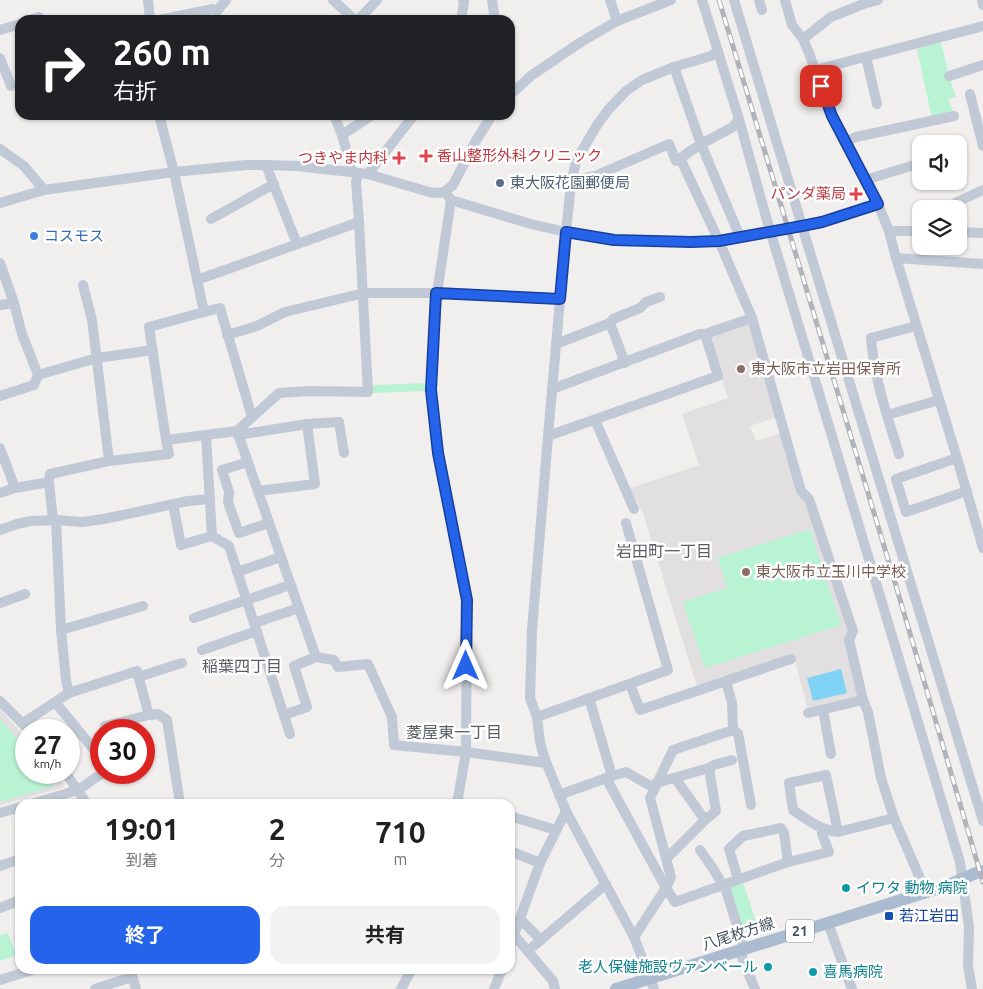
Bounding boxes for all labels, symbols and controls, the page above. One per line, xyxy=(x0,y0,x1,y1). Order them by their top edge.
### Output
text: 260 m xyxy=(113,32,211,72)
icon: right xyxy=(30,35,95,100)
pin xyxy=(800,65,842,107)
icon: arrive xyxy=(807,72,835,100)
text: 右折 xyxy=(113,78,157,103)
map controls xyxy=(912,135,967,255)
button: sound xyxy=(912,135,967,190)
place label: 香山整形外科クリニック xyxy=(437,147,602,164)
place label: つきやま内科 xyxy=(298,149,388,166)
marker: 香山整形外科クリニック xyxy=(419,149,433,163)
marker: つきやま内科 xyxy=(392,151,406,165)
place label: 東大阪花園郵便局 xyxy=(510,174,630,191)
marker: 東大阪花園郵便局 xyxy=(494,177,506,189)
place label: パンダ薬局 xyxy=(770,185,846,202)
marker: パンダ薬局 xyxy=(850,188,862,200)
button: layers xyxy=(912,200,967,255)
place label: コスモス xyxy=(44,227,104,244)
marker: コスモス xyxy=(28,230,40,242)
place label: 東大阪市立岩田保育所 xyxy=(751,360,901,377)
marker: 東大阪市立岩田保育所 xyxy=(735,363,747,375)
district label: 岩田町一丁目 xyxy=(616,542,712,560)
place label: 東大阪市立玉川中学校 xyxy=(756,563,906,580)
marker: 東大阪市立玉川中学校 xyxy=(740,566,752,578)
position arrow xyxy=(439,639,491,691)
district label: 稲葉四丁目 xyxy=(202,657,282,675)
speed limit sign: 30 xyxy=(90,719,155,784)
district label: 菱屋東一丁目 xyxy=(406,723,502,741)
text: 27 xyxy=(33,731,62,759)
text: km/h xyxy=(34,757,61,770)
text: 19:01 xyxy=(104,812,179,846)
text: 2 xyxy=(269,812,286,846)
text: 710 xyxy=(375,815,426,849)
text: m xyxy=(393,850,407,868)
text: 到着 xyxy=(126,851,158,869)
text: 分 xyxy=(269,851,285,869)
place label: イワタ 動物 病院 xyxy=(856,879,968,896)
marker: イワタ 動物 病院 xyxy=(840,882,852,894)
button: 終了 xyxy=(30,906,260,964)
button: 共有 xyxy=(270,906,500,964)
place label: 若江岩田 xyxy=(899,907,959,924)
marker: 若江岩田 xyxy=(883,910,895,922)
street label: 八尾枚方線 xyxy=(700,914,776,953)
road number: 21 xyxy=(786,919,814,942)
place label: 老人保健施設ヴァンベール xyxy=(578,958,758,975)
marker: 老人保健施設ヴァンベール xyxy=(762,961,774,973)
place label: 喜馬病院 xyxy=(823,963,883,980)
marker: 喜馬病院 xyxy=(807,966,819,978)

